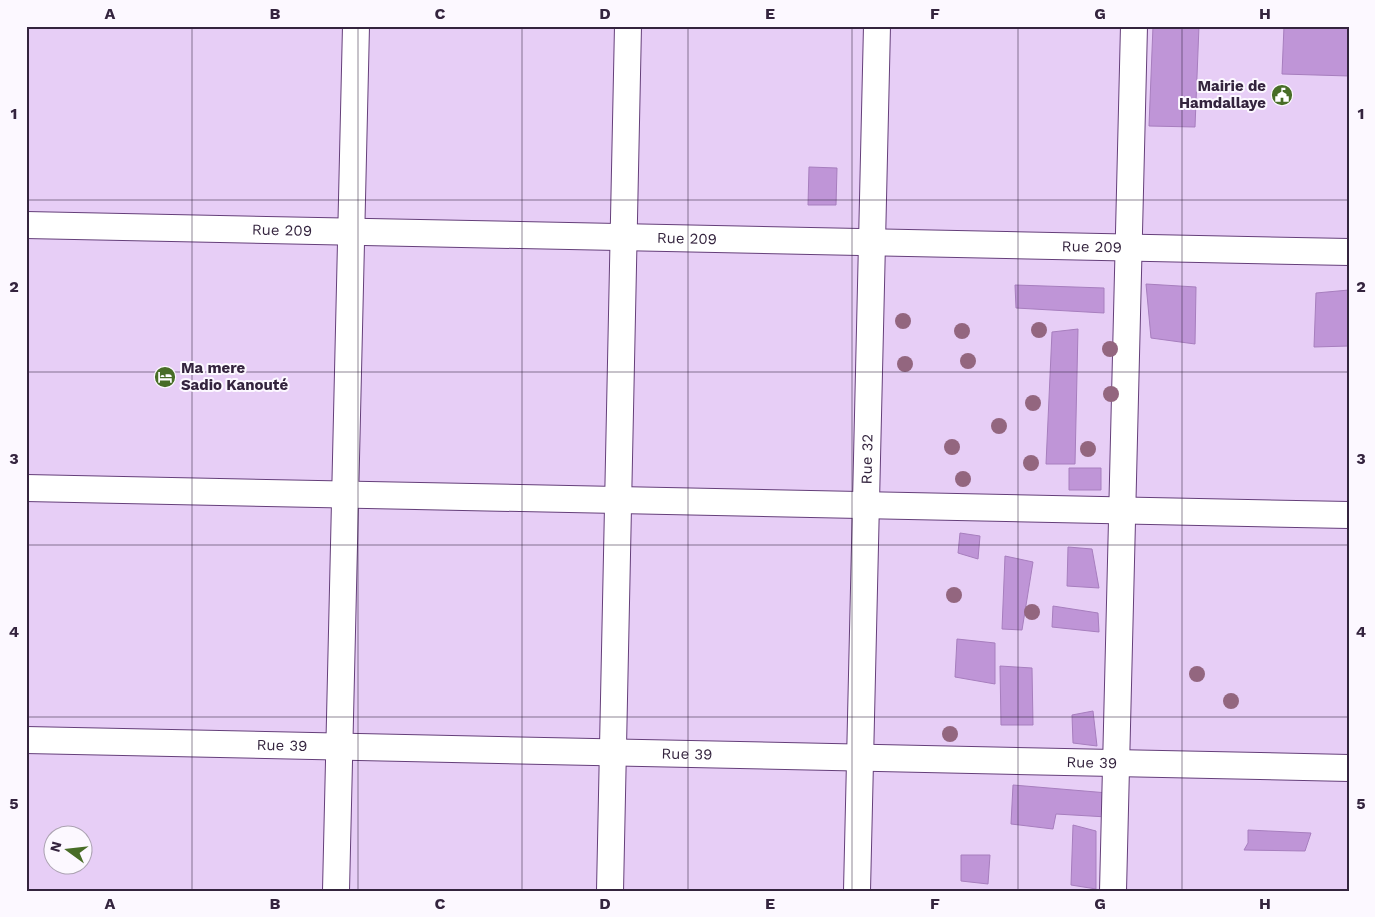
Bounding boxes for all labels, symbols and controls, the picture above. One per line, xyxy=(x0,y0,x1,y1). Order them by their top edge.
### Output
text: A xyxy=(105,4,116,23)
text: B xyxy=(270,4,281,23)
text: C xyxy=(435,4,446,23)
text: D xyxy=(599,4,611,23)
text: E xyxy=(765,4,775,23)
text: F xyxy=(930,4,940,23)
text: G xyxy=(1094,4,1106,23)
text: H xyxy=(1259,4,1271,23)
place label: Mairie de Hamdallaye xyxy=(1179,77,1266,112)
public building icon: Mairie de Hamdallaye xyxy=(1270,83,1294,107)
text: 1 xyxy=(11,104,17,123)
text: 1 xyxy=(1358,104,1364,123)
street label: Rue 209 xyxy=(252,221,312,240)
street label: Rue 209 xyxy=(657,229,717,248)
street label: Rue 209 xyxy=(1061,237,1122,256)
text: 2 xyxy=(9,277,19,296)
text: 2 xyxy=(1356,277,1366,296)
place label: Ma mere Sadio Kanouté xyxy=(181,359,288,394)
hotel icon: Ma mere Sadio Kanouté xyxy=(153,365,177,389)
street label: Rue 32 xyxy=(857,434,877,484)
text: 3 xyxy=(9,449,19,468)
text: 3 xyxy=(1356,449,1366,468)
text: 4 xyxy=(9,622,19,641)
text: 4 xyxy=(1356,622,1366,641)
street label: Rue 39 xyxy=(256,736,308,755)
street label: Rue 39 xyxy=(661,744,712,764)
street label: Rue 39 xyxy=(1066,753,1117,772)
text: 5 xyxy=(9,794,19,813)
text: 5 xyxy=(1356,794,1366,813)
north arrow xyxy=(42,824,92,874)
text: N xyxy=(46,840,65,854)
text: A xyxy=(105,894,116,913)
text: B xyxy=(270,894,281,913)
text: C xyxy=(435,894,446,913)
text: D xyxy=(599,894,611,913)
text: E xyxy=(765,894,775,913)
text: F xyxy=(930,894,940,913)
text: G xyxy=(1094,894,1106,913)
text: H xyxy=(1259,894,1271,913)

